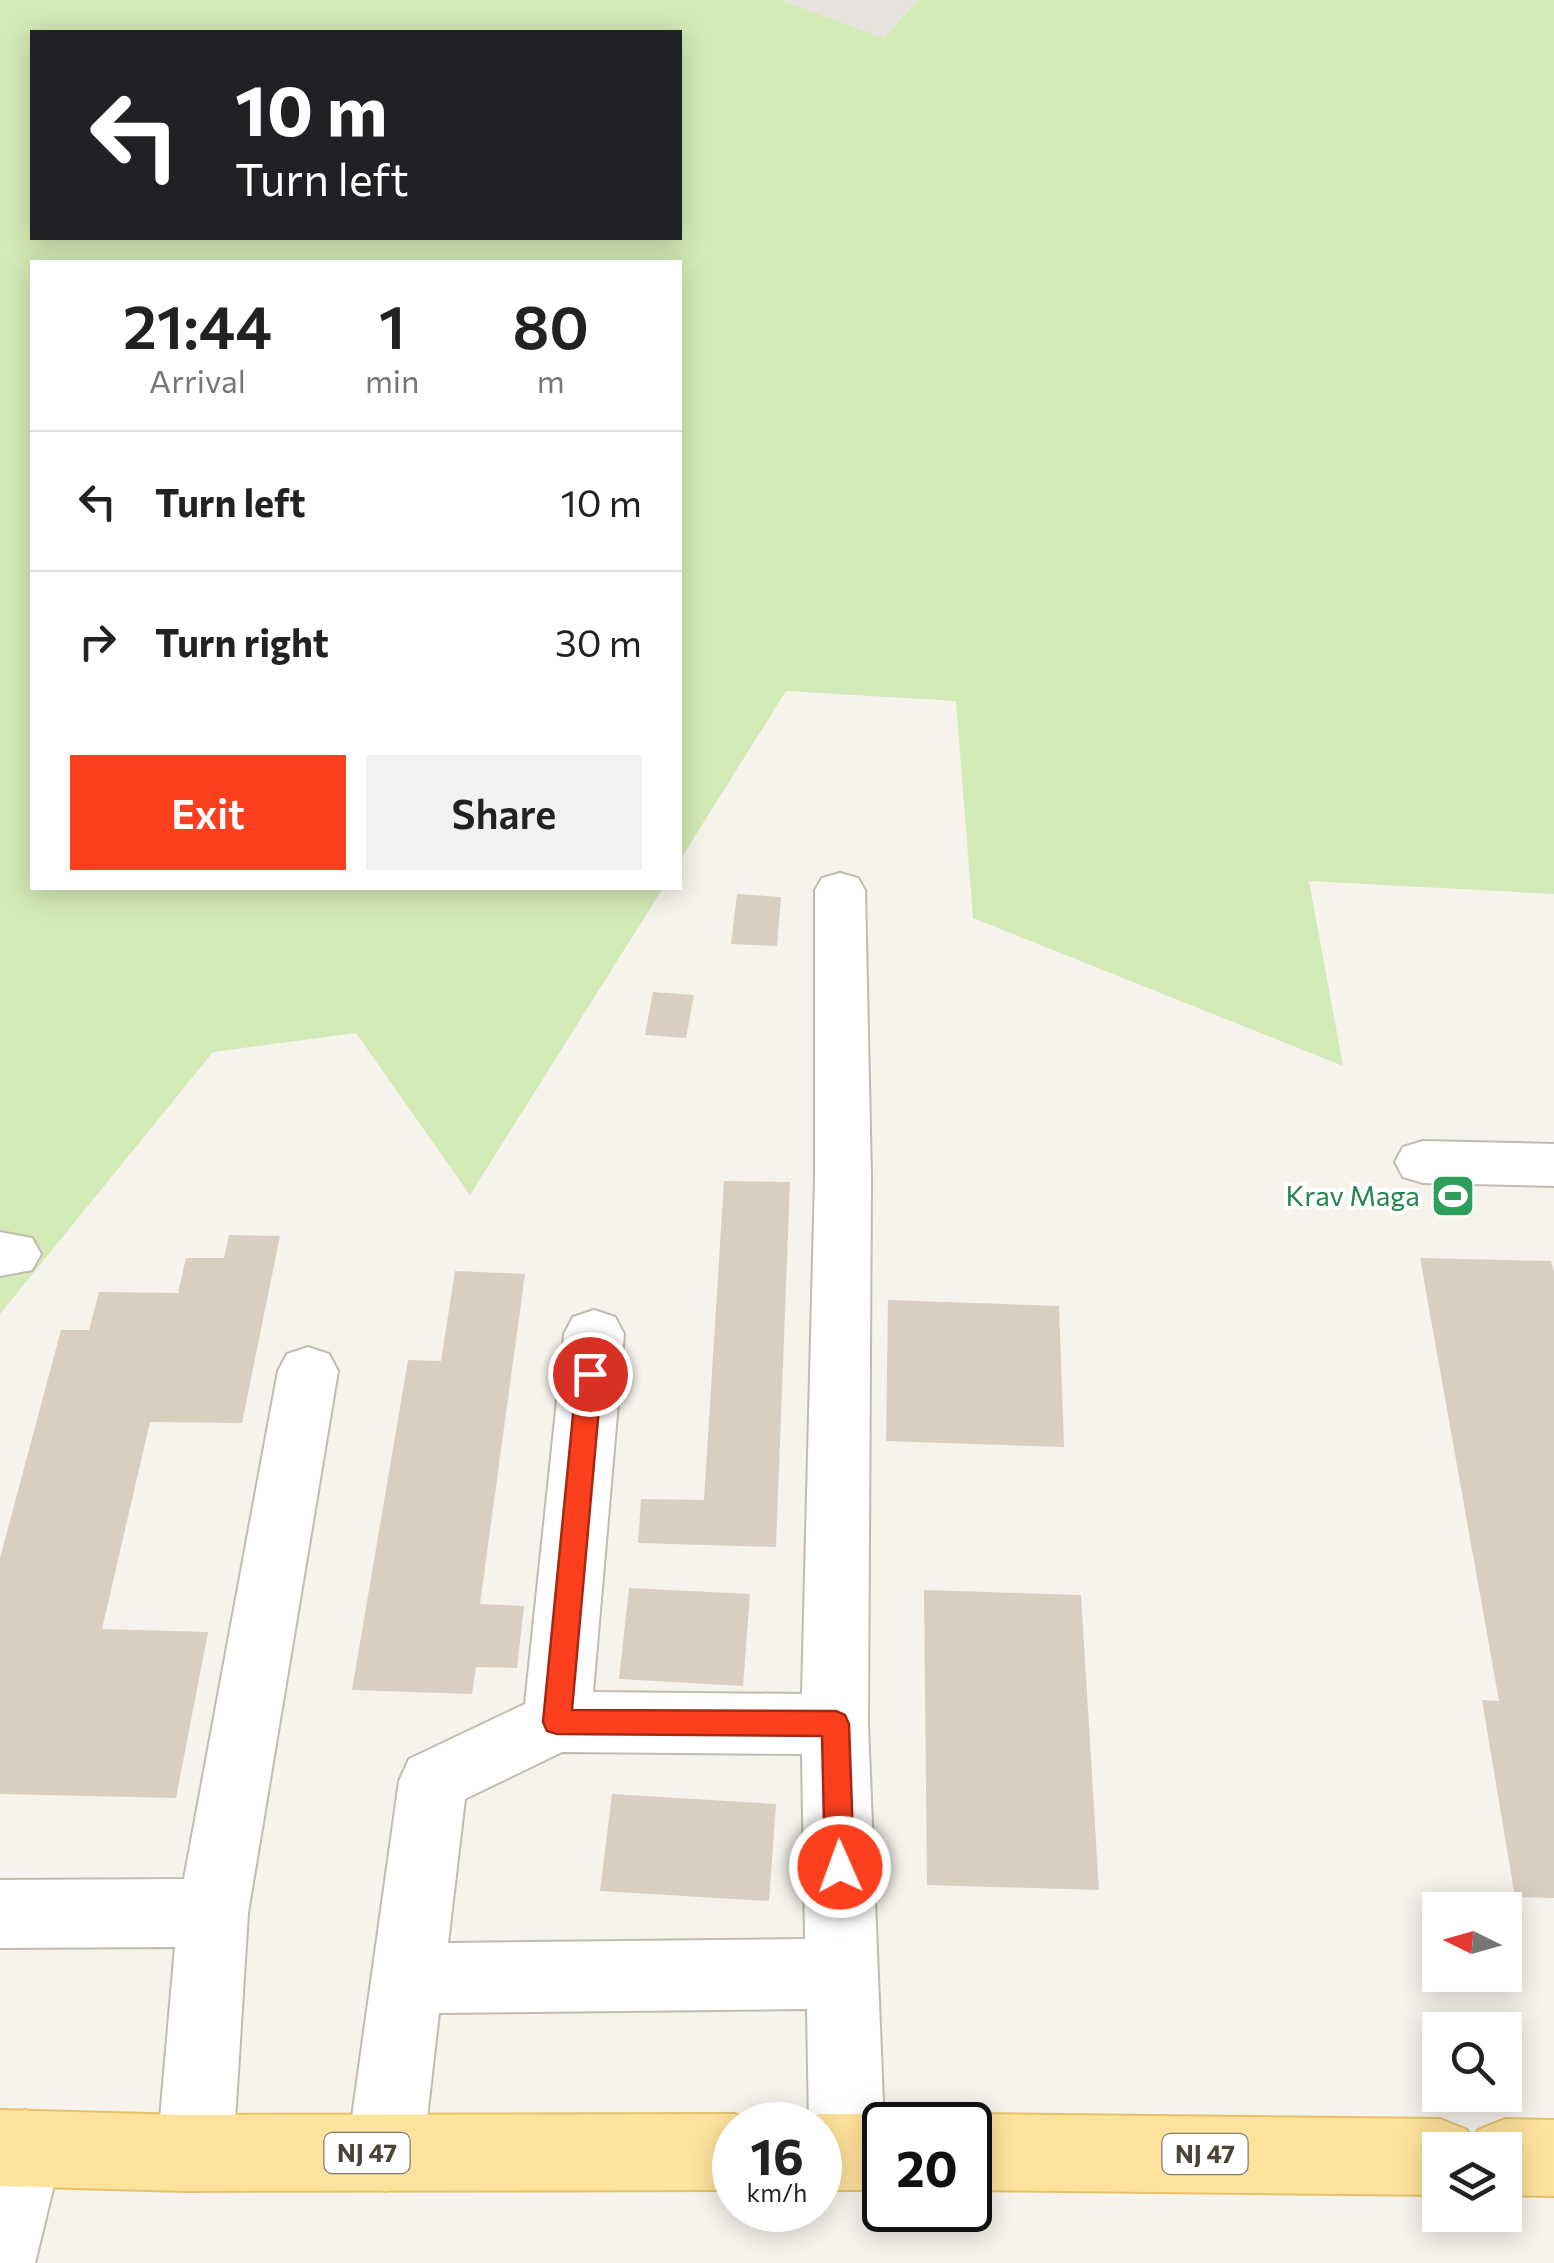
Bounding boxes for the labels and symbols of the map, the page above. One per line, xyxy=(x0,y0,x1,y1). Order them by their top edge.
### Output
sports icon: Krav Maga xyxy=(1430,1173,1476,1219)
place label: Krav Maga xyxy=(1285,1178,1420,1212)
pin xyxy=(548,1332,633,1417)
position arrow xyxy=(788,1815,892,1919)
north arrow xyxy=(1422,1892,1522,1992)
speed limit sign: 20 xyxy=(862,2102,992,2232)
road number: NJ 47 xyxy=(324,2133,410,2173)
road number: NJ 47 xyxy=(1162,2134,1248,2174)

